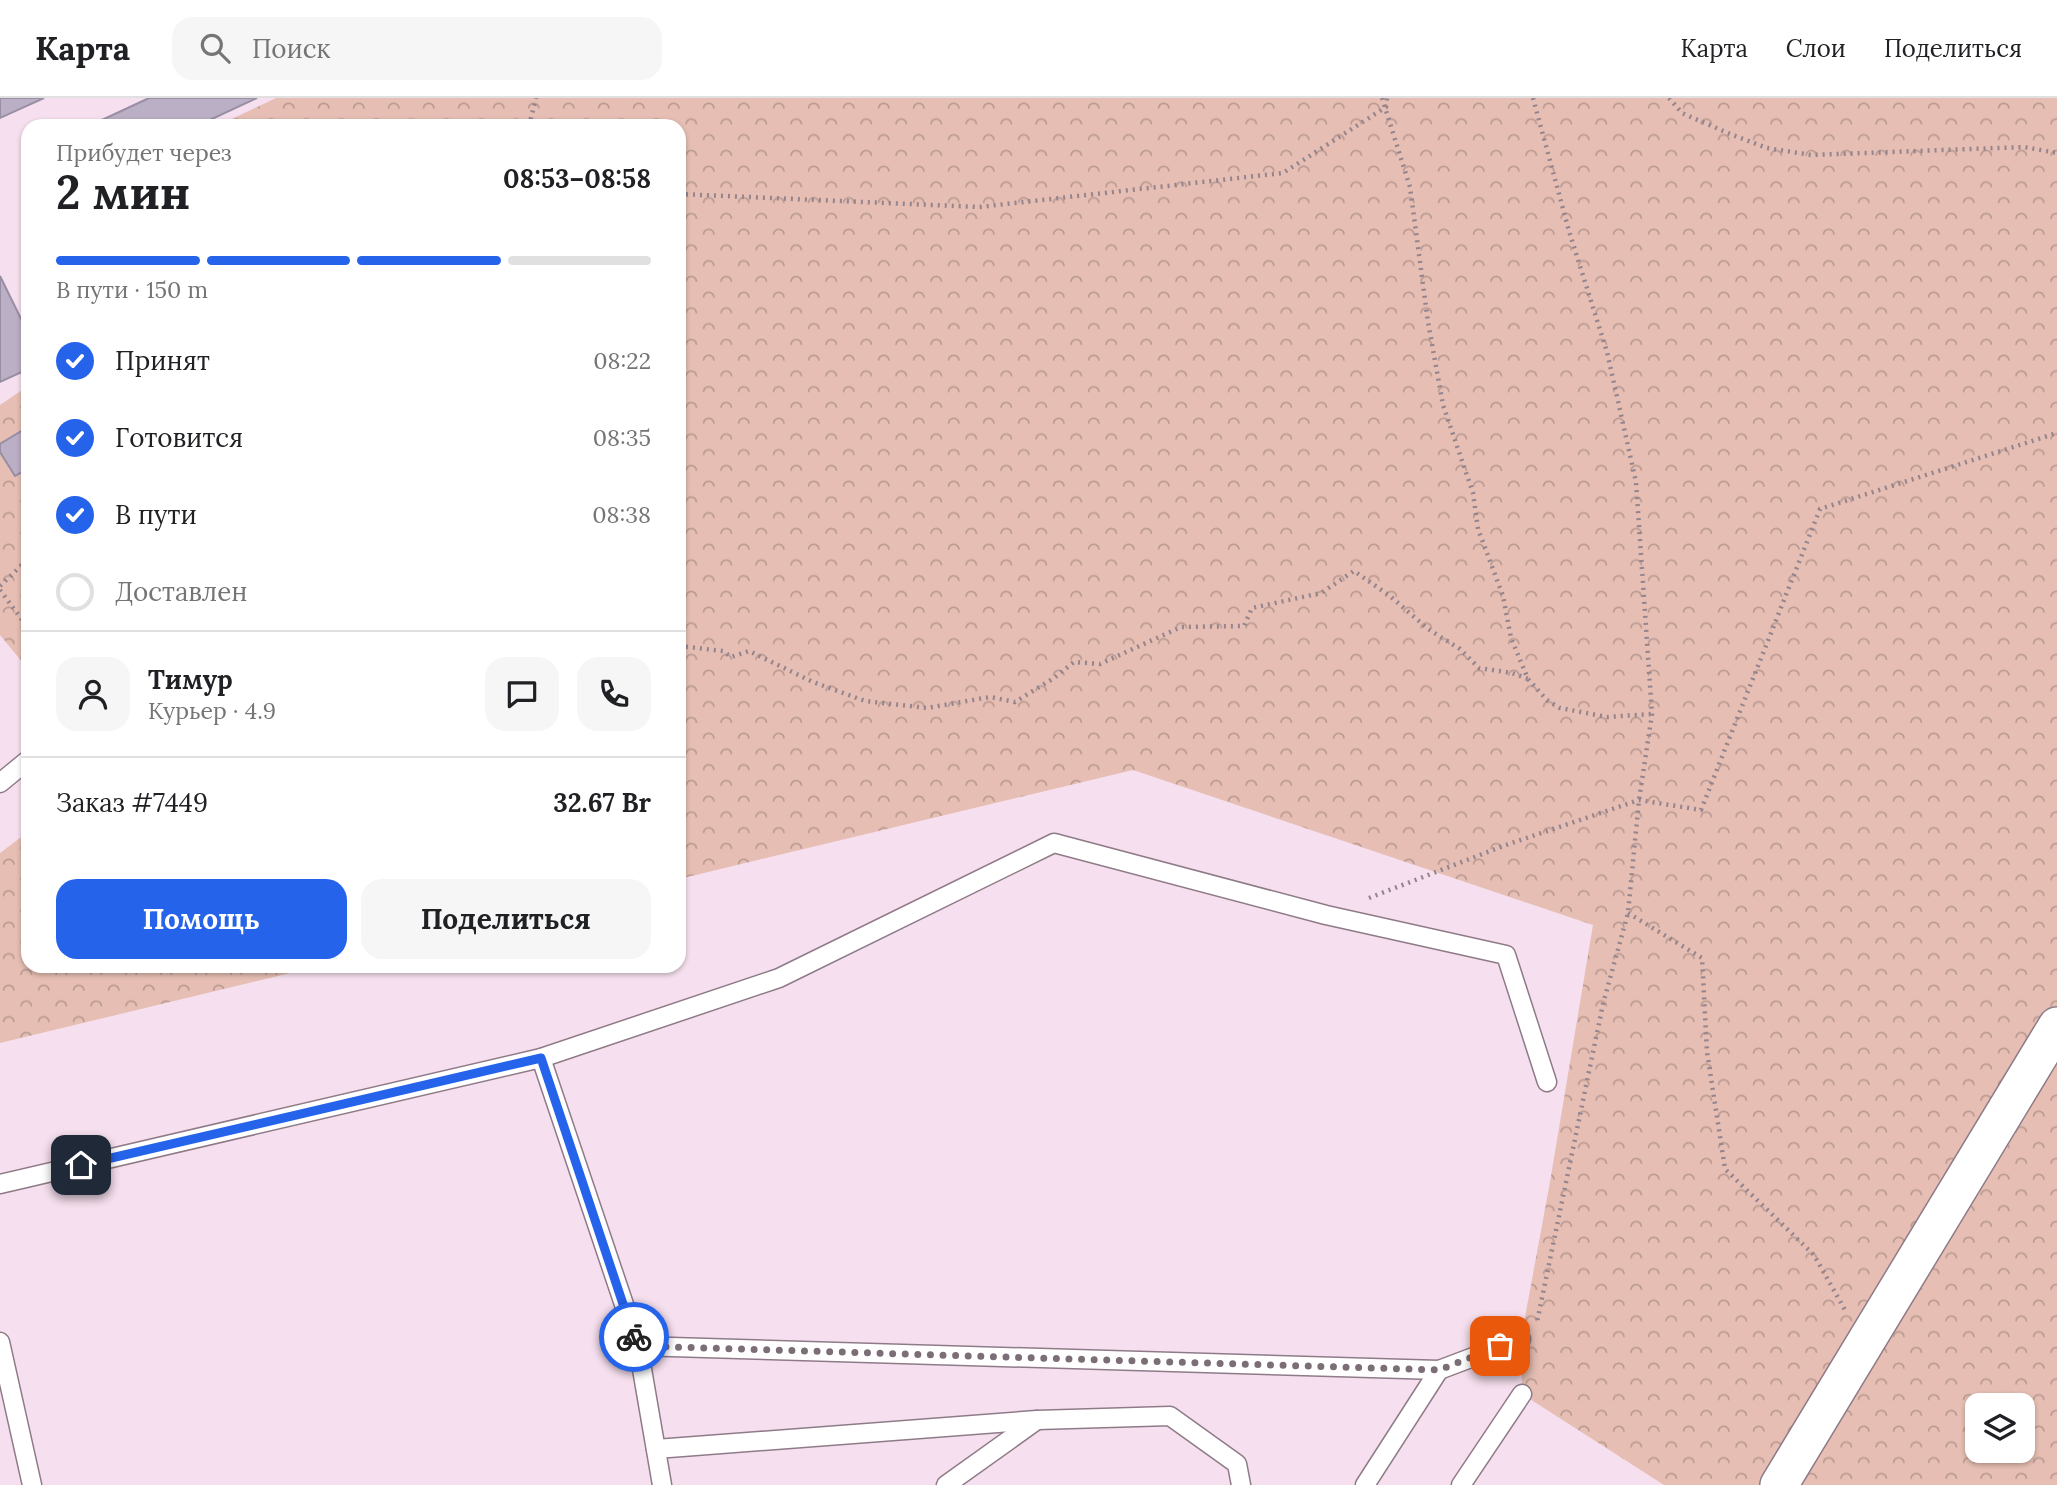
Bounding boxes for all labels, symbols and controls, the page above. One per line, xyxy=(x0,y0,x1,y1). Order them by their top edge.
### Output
search box xyxy=(172,17,662,80)
text: Карта xyxy=(35,27,130,69)
icon: search xyxy=(196,29,234,67)
text: Поиск xyxy=(252,32,331,65)
text: Карта xyxy=(1680,33,1748,64)
text: Слои xyxy=(1786,33,1846,64)
text: Поделиться xyxy=(1884,33,2022,64)
text: Прибудет через xyxy=(56,138,232,167)
text: 08:53–08:58 xyxy=(503,162,651,195)
text: 2 мин xyxy=(56,163,190,222)
text: В пути · 150 m xyxy=(56,275,208,304)
icon: check xyxy=(56,342,94,380)
text: Принят xyxy=(115,344,210,377)
text: 08:22 xyxy=(593,346,651,375)
icon: check xyxy=(56,419,94,457)
text: Готовится xyxy=(115,421,243,454)
text: 08:35 xyxy=(593,423,651,452)
icon: check xyxy=(56,496,94,534)
text: В пути xyxy=(115,498,197,531)
text: 08:38 xyxy=(592,500,651,529)
text: Доставлен xyxy=(115,575,248,608)
button: person xyxy=(56,657,130,731)
button: chat xyxy=(485,657,559,731)
button: phone xyxy=(577,657,651,731)
text: Тимур xyxy=(148,663,233,696)
text: Курьер · 4.9 xyxy=(148,696,276,725)
text: Заказ #7449 xyxy=(56,786,208,819)
text: 32.67 Br xyxy=(553,786,651,819)
button: Помощь xyxy=(56,879,347,959)
button: Поделиться xyxy=(361,879,651,959)
pin xyxy=(51,1135,111,1195)
icon: home xyxy=(62,1146,100,1184)
courier xyxy=(599,1302,669,1372)
pin xyxy=(1470,1316,1530,1376)
icon: bike xyxy=(615,1318,653,1356)
icon: bag xyxy=(1481,1327,1519,1365)
map controls xyxy=(1965,1393,2035,1463)
button: layers xyxy=(1965,1393,2035,1463)

